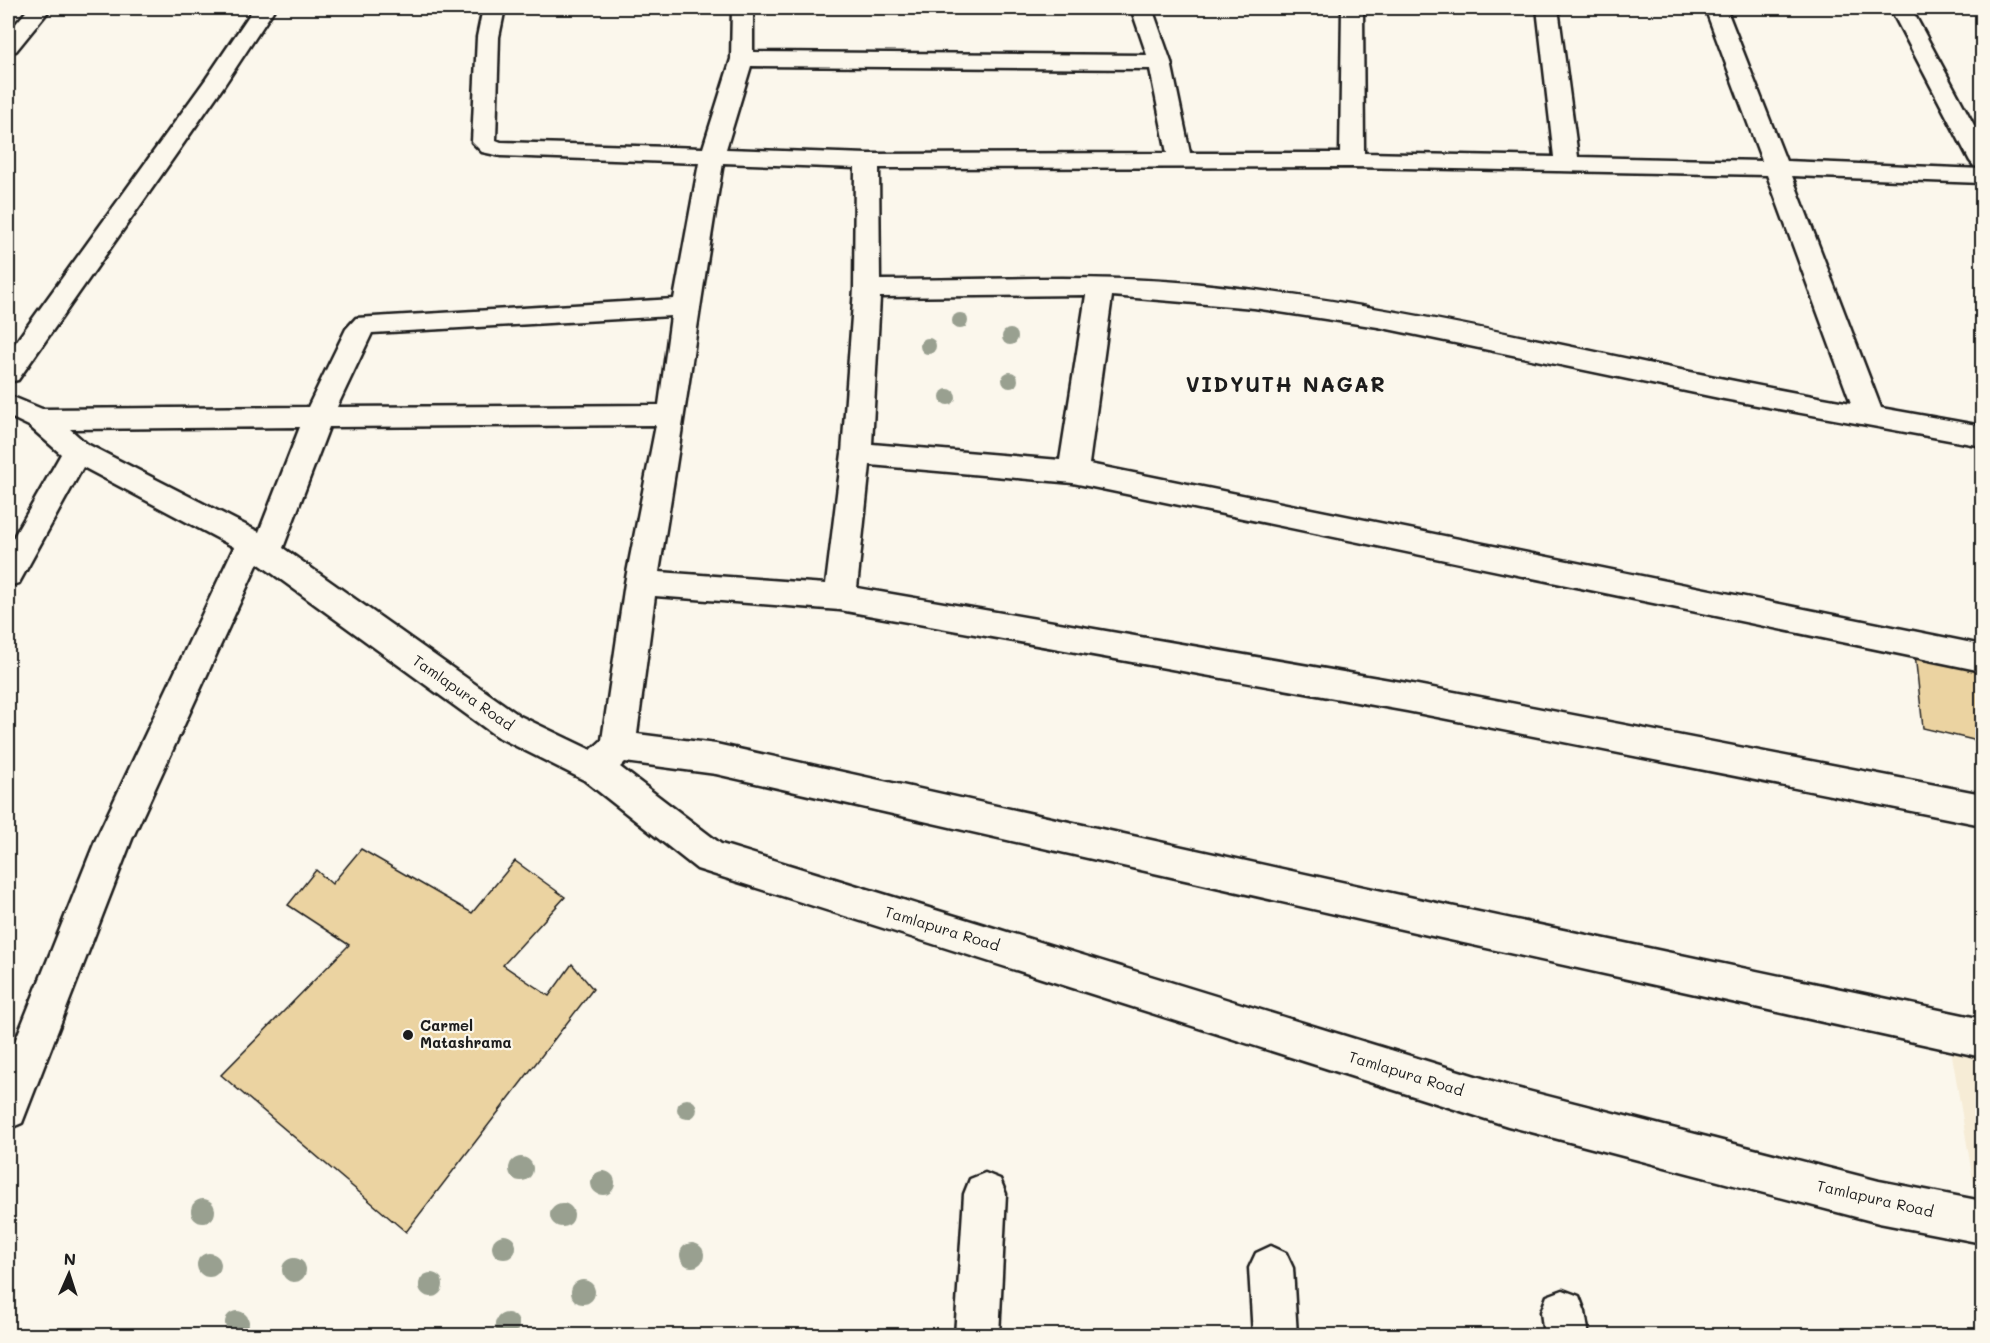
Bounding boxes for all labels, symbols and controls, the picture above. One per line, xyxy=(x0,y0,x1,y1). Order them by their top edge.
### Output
district label: VIDYUTH NAGAR xyxy=(1186,370,1386,397)
street label: Tamlapura Road xyxy=(409,650,518,735)
street label: Tamlapura Road xyxy=(882,901,1002,955)
place label: Carmel Matashrama xyxy=(420,1015,512,1052)
marker: Carmel Matashrama xyxy=(401,1028,415,1042)
street label: Tamlapura Road xyxy=(1346,1046,1466,1100)
street label: Tamlapura Road xyxy=(1815,1175,1936,1221)
north arrow xyxy=(39,1244,99,1304)
text: N xyxy=(63,1248,76,1269)

